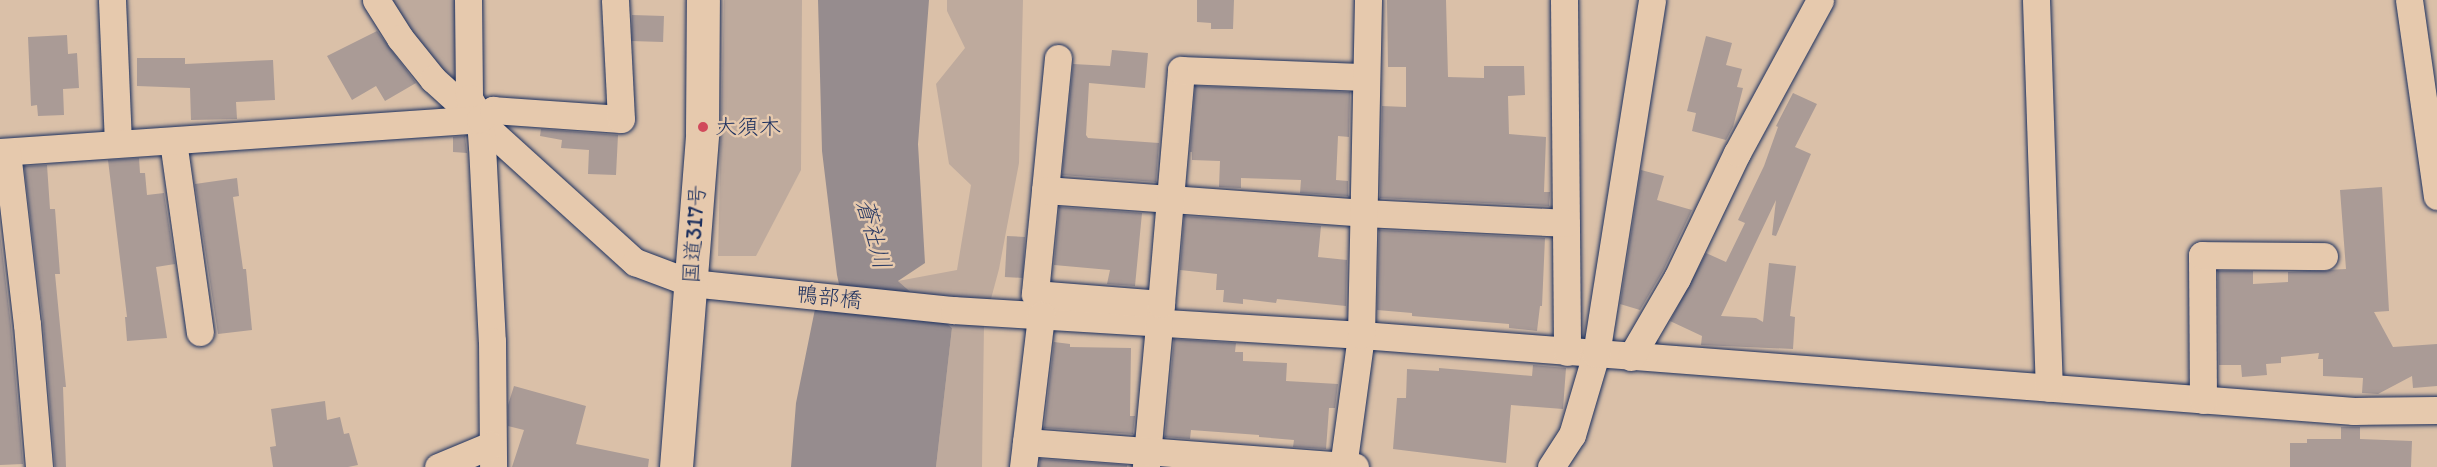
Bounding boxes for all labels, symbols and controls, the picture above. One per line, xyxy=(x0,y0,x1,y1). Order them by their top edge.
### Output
place label: 大須木 xyxy=(715,114,781,140)
marker: 大須木 xyxy=(696,120,710,134)
street label: 国道317号 xyxy=(677,184,711,284)
water label: 蒼社川 xyxy=(851,195,897,273)
street label: 鴨部橋 xyxy=(795,280,863,314)

